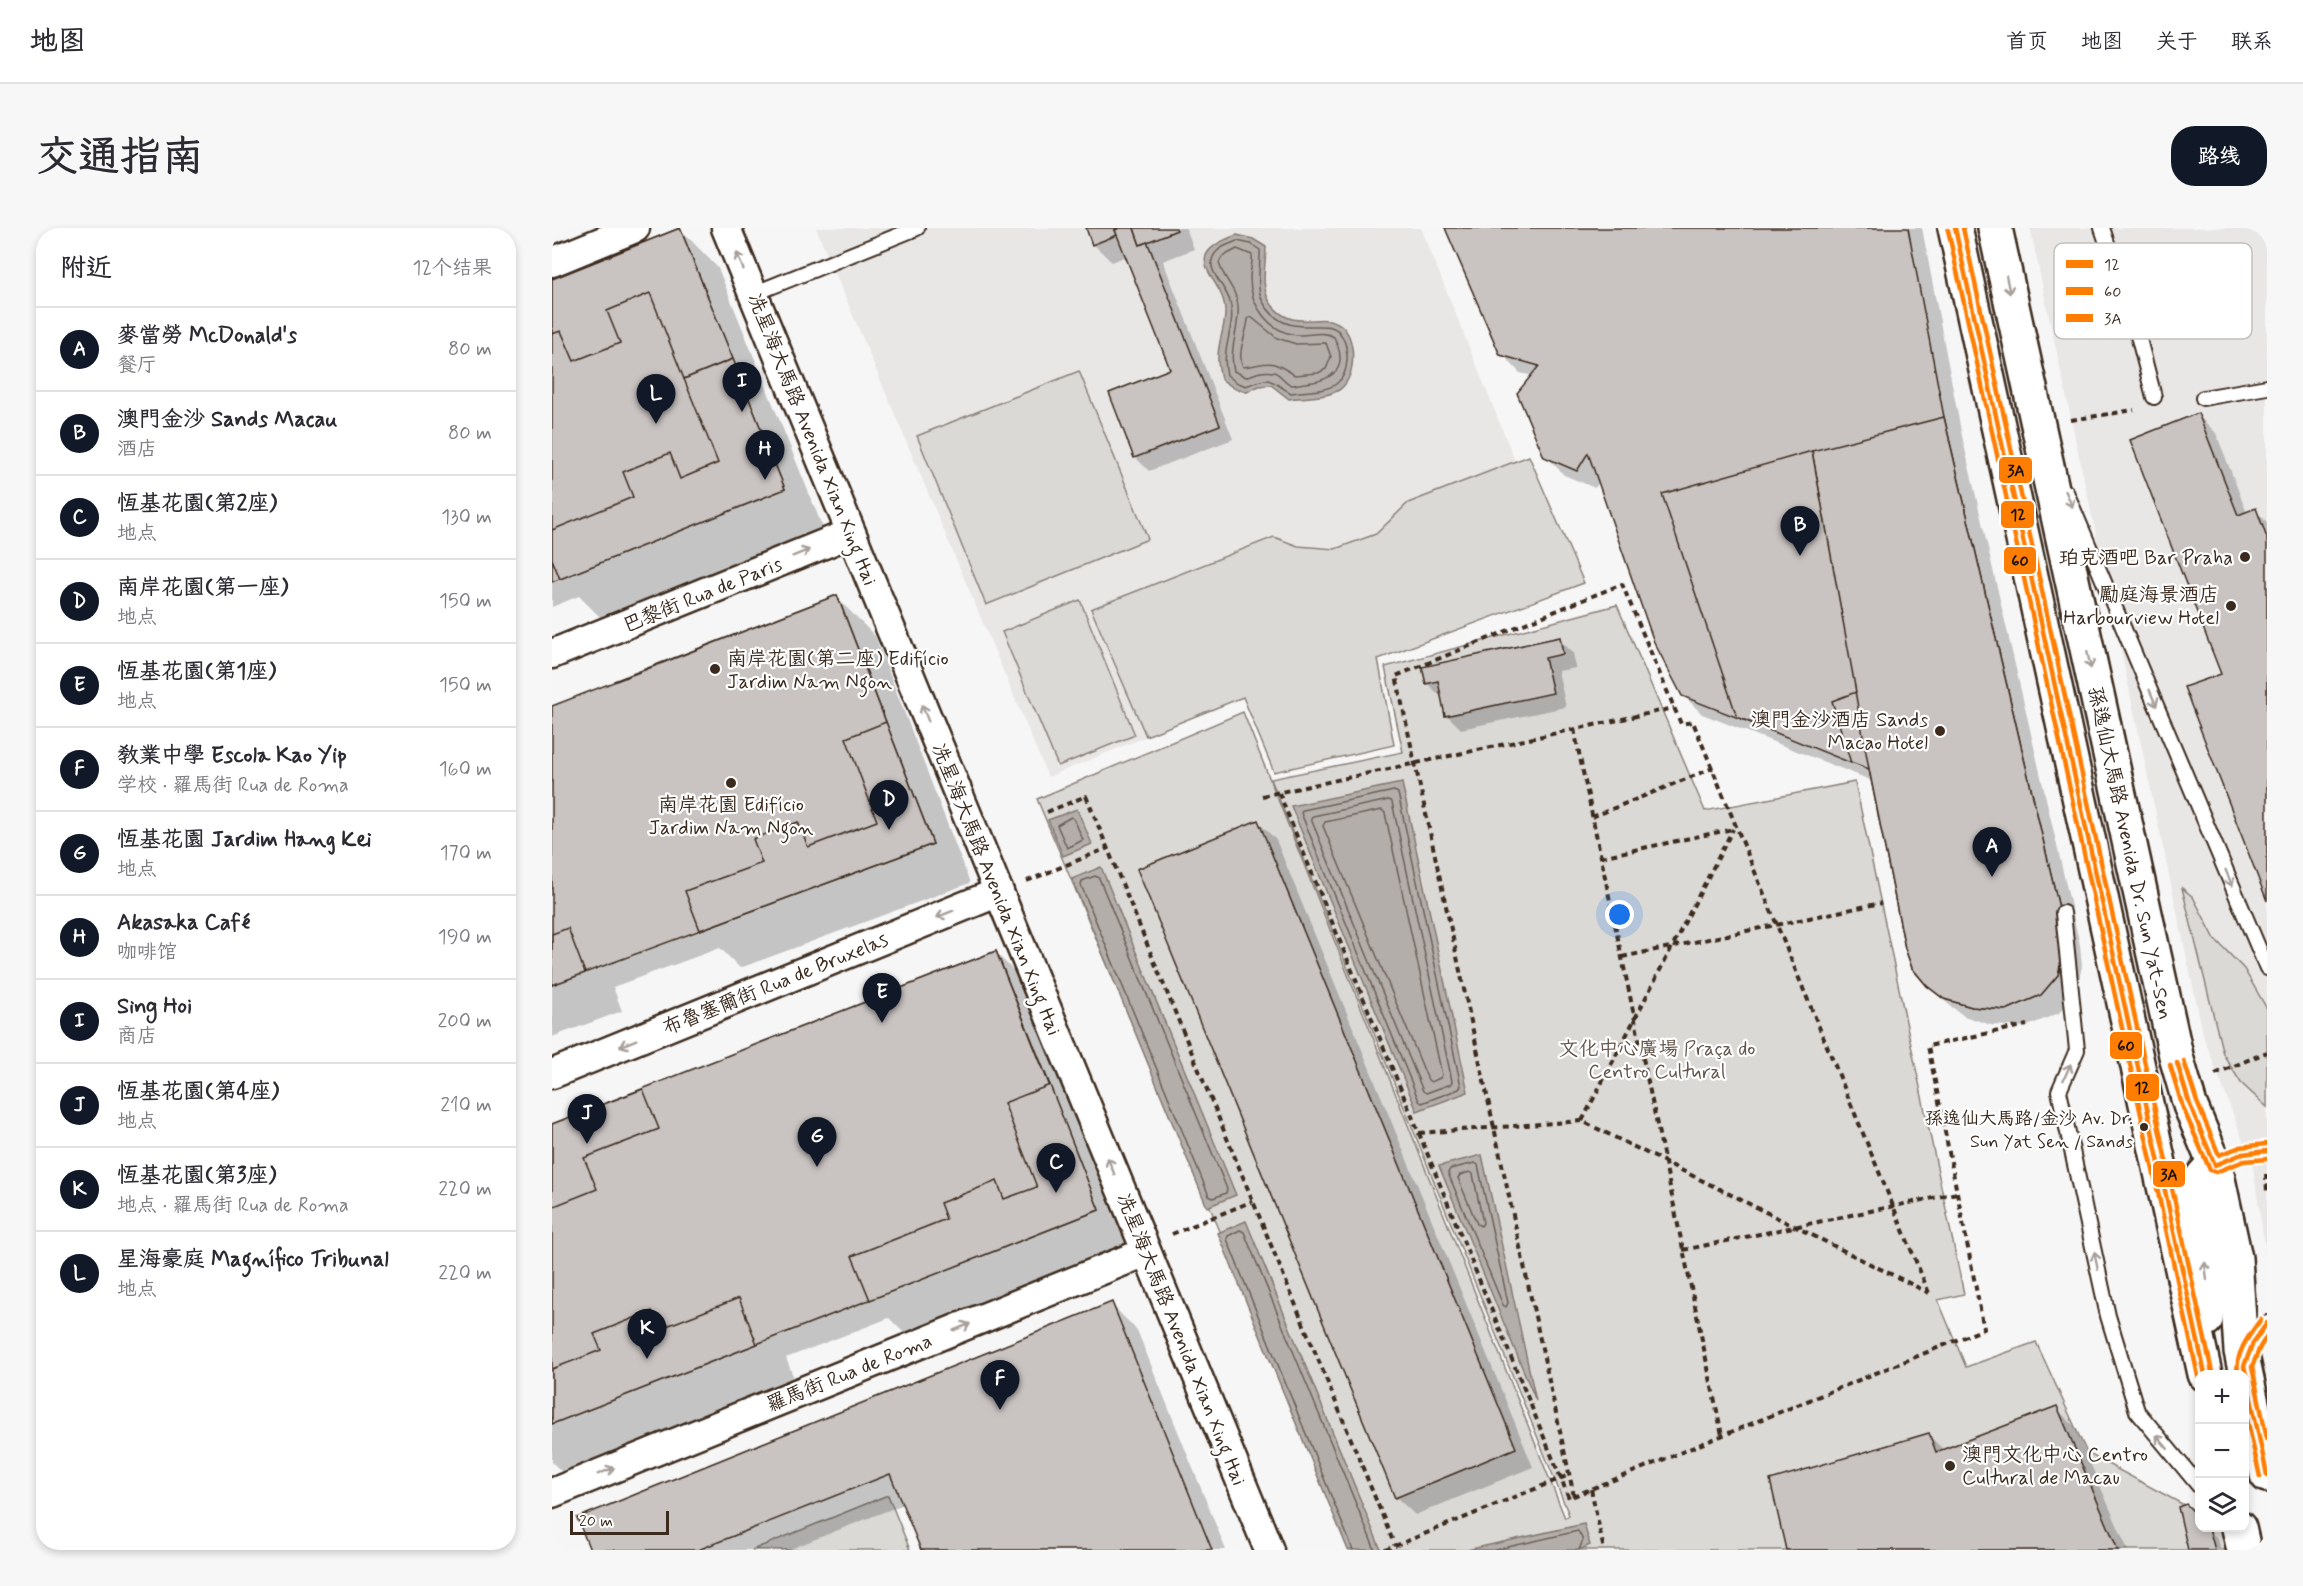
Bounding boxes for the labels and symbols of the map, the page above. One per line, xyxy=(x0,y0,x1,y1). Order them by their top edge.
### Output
legend xyxy=(2054,243,2252,339)
one-way arrow xyxy=(733,252,744,271)
text: 12 xyxy=(2104,255,2120,276)
one-way arrow xyxy=(2003,275,2014,294)
text: 60 xyxy=(2104,282,2121,303)
street label: 冼星海大馬路 Avenida Xian Xing Hai xyxy=(743,289,883,589)
text: 3A xyxy=(2104,309,2122,330)
pin: I xyxy=(722,362,762,412)
pin: L xyxy=(636,374,676,424)
pin: H xyxy=(746,430,784,480)
line badge: 3A xyxy=(1998,456,2033,484)
text: 3A xyxy=(2007,461,2025,482)
one-way arrow xyxy=(2064,490,2075,508)
line badge: 12 xyxy=(2000,500,2035,529)
text: 12 xyxy=(2010,505,2026,526)
pin: B xyxy=(1780,506,1820,556)
place label: 珀克酒吧 Bar Praha xyxy=(2059,545,2233,572)
line badge: 60 xyxy=(2003,546,2037,575)
one-way arrow xyxy=(791,547,810,558)
marker: 珀克酒吧 Bar Praha xyxy=(2238,550,2252,564)
street label: 巴黎街 Rua de Paris xyxy=(619,551,787,640)
text: 60 xyxy=(2011,551,2029,572)
place label: 勵庭海景酒店 Harbourview Hotel xyxy=(2063,582,2219,632)
marker: 勵庭海景酒店 Harbourview Hotel xyxy=(2224,599,2238,613)
place label: 南岸花園(第二座) Edifício Jardim Nam Ngon xyxy=(727,646,949,698)
one-way arrow xyxy=(2084,651,2096,670)
marker: 南岸花園(第二座) Edifício Jardim Nam Ngon xyxy=(708,662,722,676)
street label: 孫逸仙大馬路 Avenida Dr. Sun Yat-Sen xyxy=(2081,684,2178,1022)
one-way arrow xyxy=(2148,689,2159,707)
one-way arrow xyxy=(919,705,930,723)
place label: 澳門金沙酒店 Sands Macao Hotel xyxy=(1751,707,1928,757)
marker: 澳門金沙酒店 Sands Macao Hotel xyxy=(1933,724,1947,738)
street label: 冼星海大馬路 Avenida Xian Xing Hai xyxy=(923,739,1067,1040)
marker: 南岸花園 Edifício Jardim Nam Ngon xyxy=(724,776,738,790)
pin: D xyxy=(870,780,908,830)
place label: 南岸花園 Edifício Jardim Nam Ngon xyxy=(648,792,814,844)
pin: A xyxy=(1972,828,2012,877)
one-way arrow xyxy=(2224,868,2235,887)
your location xyxy=(1605,900,1634,929)
one-way arrow xyxy=(936,909,954,920)
street label: 布魯塞爾街 Rua de Bruxelas xyxy=(659,927,892,1042)
pin: E xyxy=(862,974,902,1023)
line badge: 60 xyxy=(2109,1031,2143,1060)
park label: 文化中心廣場 Praça do Centro Cultural xyxy=(1558,1036,1756,1086)
text: 60 xyxy=(2117,1036,2135,1057)
one-way arrow xyxy=(619,1038,637,1049)
one-way arrow xyxy=(2062,1064,2073,1082)
line badge: 12 xyxy=(2125,1073,2160,1102)
text: 12 xyxy=(2134,1078,2150,1099)
pin: J xyxy=(567,1094,606,1144)
place label: 孫逸仙大馬路/金沙 Av. Dr. Sun Yat Sen / Sands xyxy=(1925,1107,2133,1154)
pin: G xyxy=(798,1118,836,1167)
marker: 孫逸仙大馬路/金沙 Av. Dr. Sun Yat Sen / Sands xyxy=(2138,1121,2150,1133)
pin: C xyxy=(1036,1144,1076,1193)
one-way arrow xyxy=(1105,1157,1116,1175)
line badge: 3A xyxy=(2152,1160,2186,1188)
text: 3A xyxy=(2160,1165,2178,1186)
street label: 冼星海大馬路 Avenida Xian Xing Hai xyxy=(1108,1189,1252,1490)
one-way arrow xyxy=(2090,1252,2101,1272)
one-way arrow xyxy=(2200,1262,2211,1282)
pin: K xyxy=(628,1310,667,1359)
one-way arrow xyxy=(952,1321,971,1332)
street label: 羅馬街 Rua de Roma xyxy=(763,1328,936,1419)
pin: F xyxy=(980,1360,1020,1410)
one-way arrow xyxy=(2155,1435,2169,1450)
place label: 澳門文化中心 Centro Cultural de Macau xyxy=(1962,1442,2148,1492)
marker: 澳門文化中心 Centro Cultural de Macau xyxy=(1943,1459,1957,1473)
one-way arrow xyxy=(596,1465,615,1476)
scale bar xyxy=(570,1508,669,1536)

